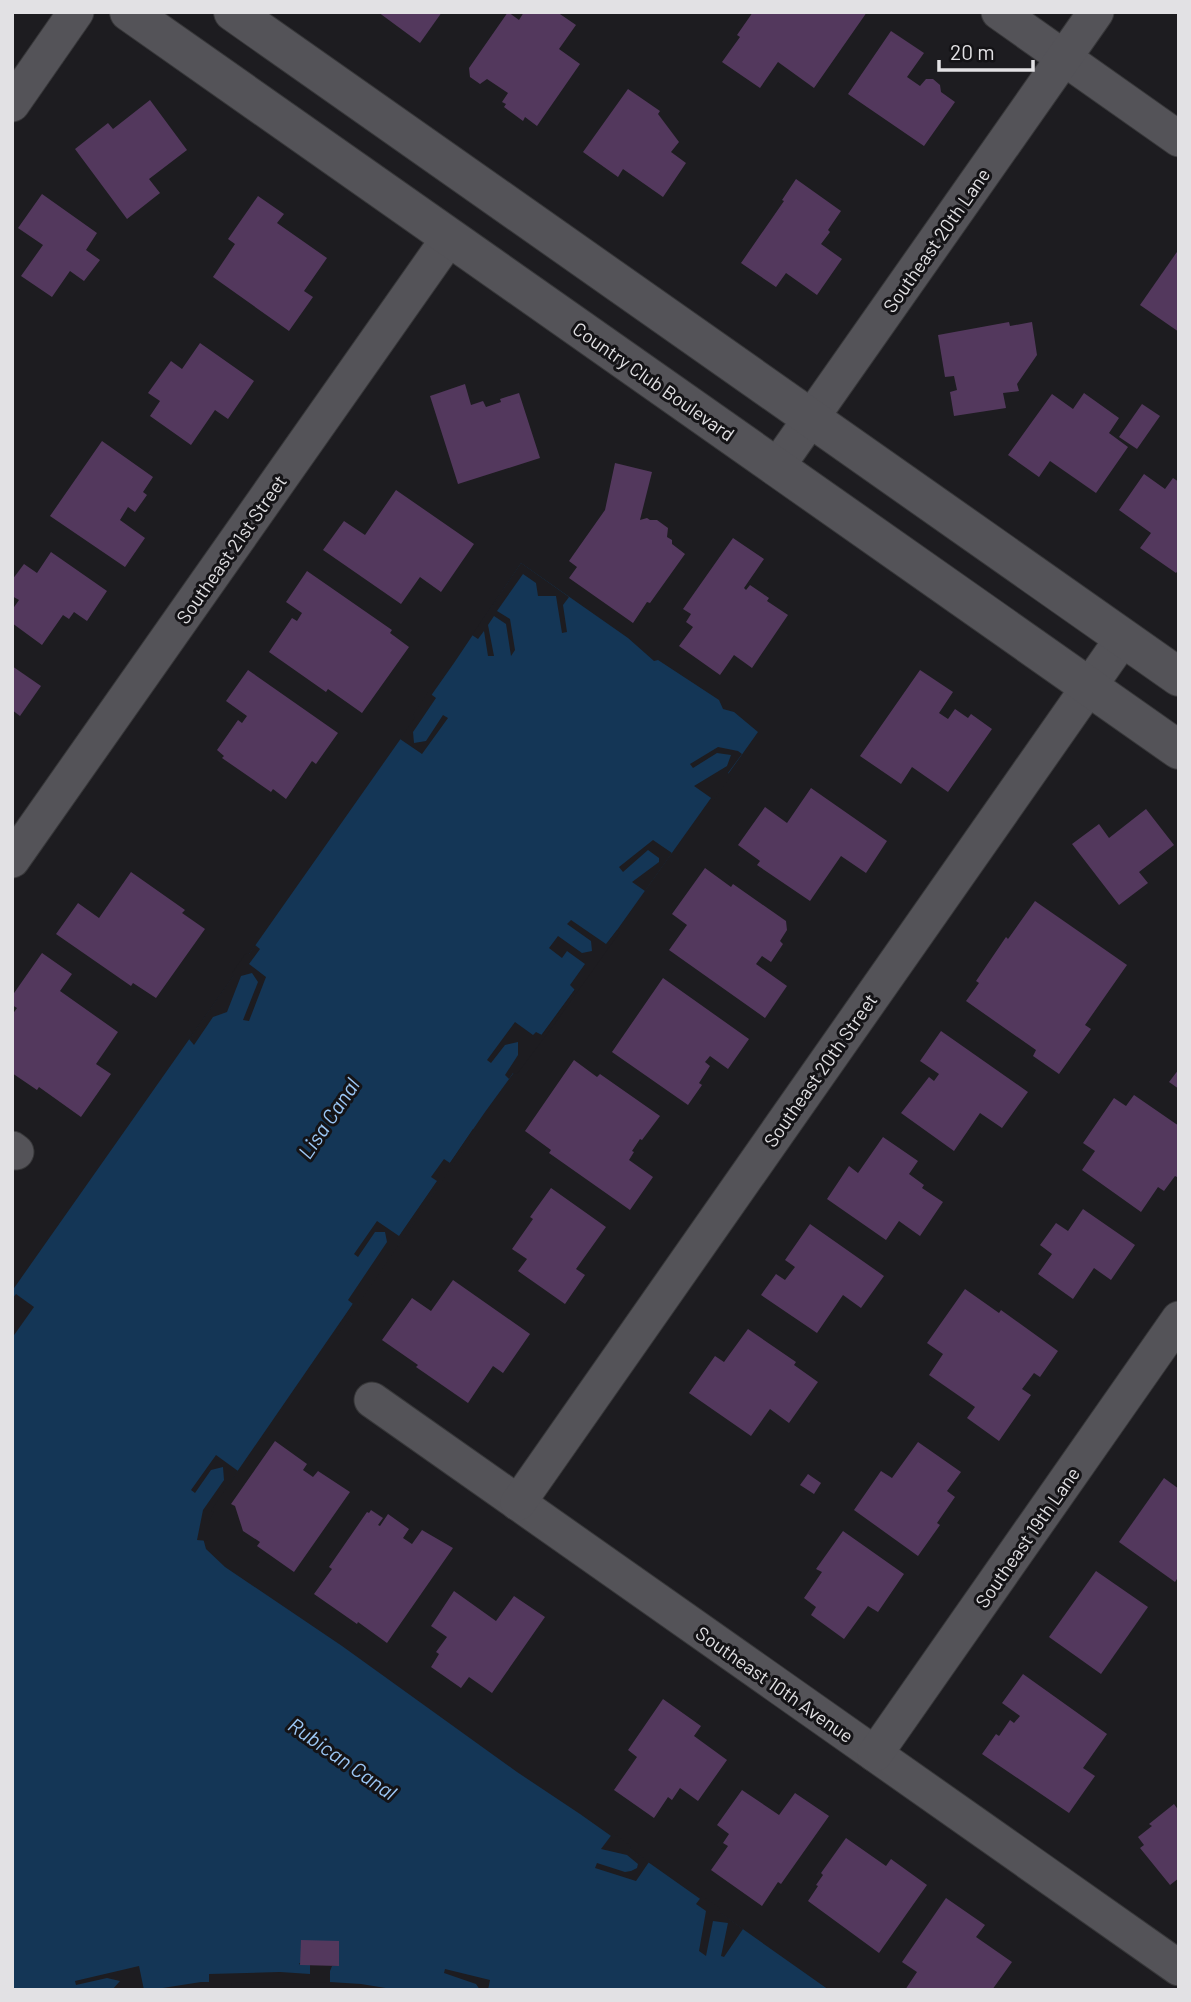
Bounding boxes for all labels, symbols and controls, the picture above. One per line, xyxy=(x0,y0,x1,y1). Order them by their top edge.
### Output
scale bar xyxy=(939,28,1034,72)
text: 20 m xyxy=(950,39,995,64)
street label: Southeast 20th Lane xyxy=(878,163,994,317)
street label: Country Club Boulevard xyxy=(569,317,739,445)
street label: Southeast 21st Street xyxy=(171,470,291,628)
street label: Southeast 20th Street xyxy=(758,989,882,1151)
water label: Lisa Canal xyxy=(292,1073,364,1163)
street label: Southeast 19th Lane xyxy=(970,1462,1084,1612)
street label: Southeast 10th Avenue xyxy=(692,1621,858,1747)
water label: Rubican Canal xyxy=(284,1711,402,1805)

